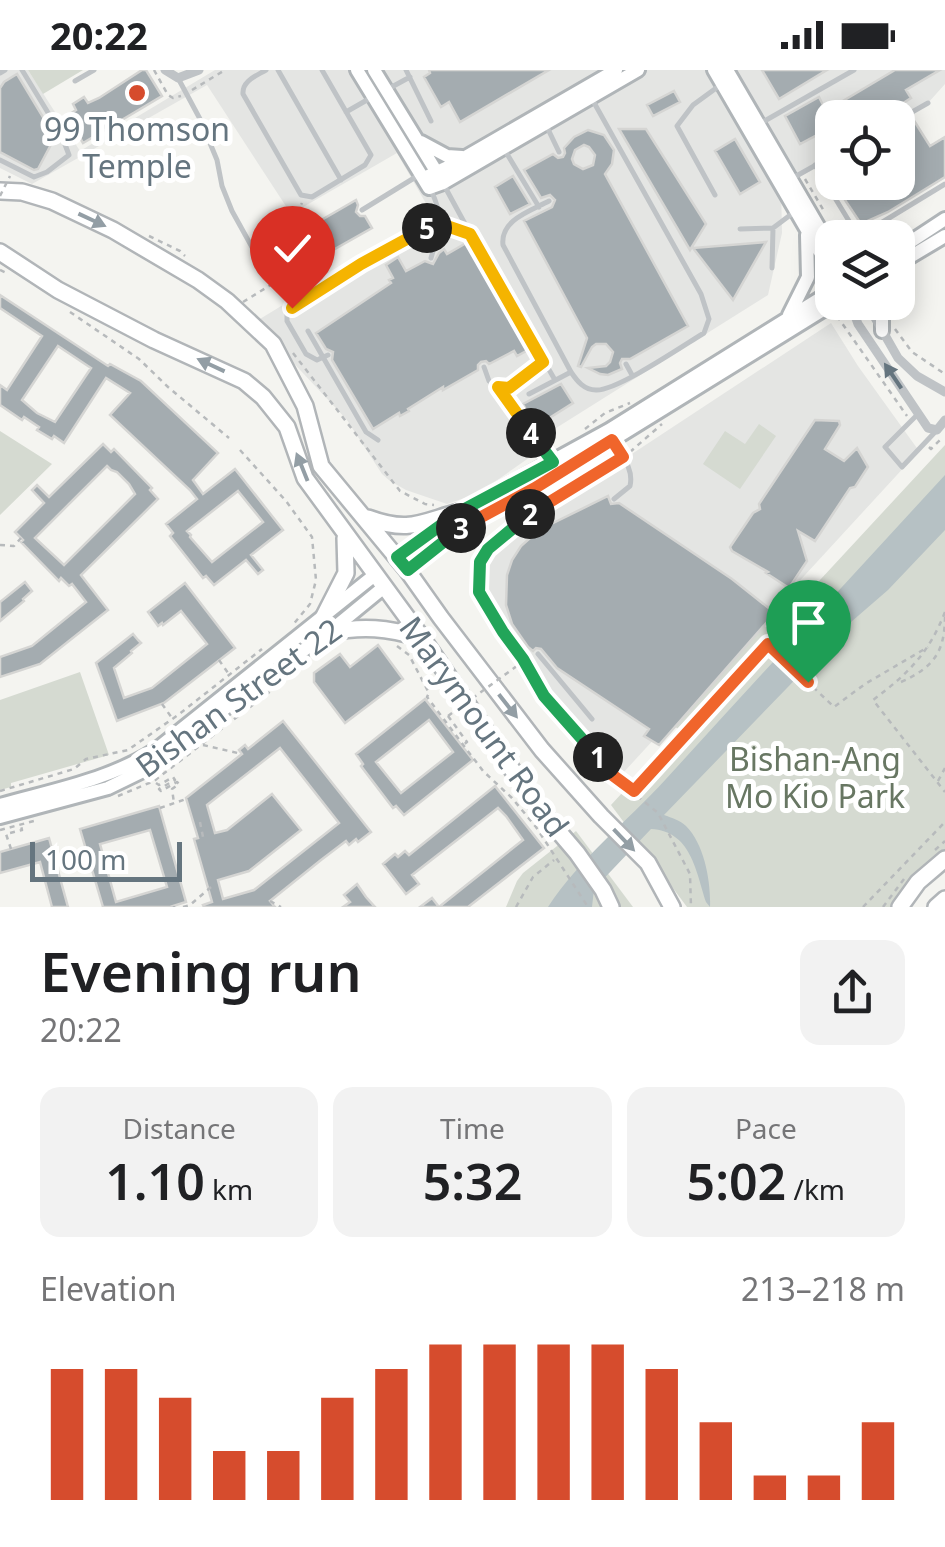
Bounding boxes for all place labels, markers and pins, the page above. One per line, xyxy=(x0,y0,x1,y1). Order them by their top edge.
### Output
marker: 99 Thomson Temple xyxy=(126,82,148,104)
place label: 99 Thomson Temple xyxy=(44,107,230,187)
pin: 5 xyxy=(402,203,452,253)
pin xyxy=(250,206,335,309)
pin: 4 xyxy=(506,408,556,458)
pin: 2 xyxy=(505,489,555,539)
pin: 3 xyxy=(436,503,486,553)
pin xyxy=(766,580,851,683)
pin: 1 xyxy=(573,732,623,782)

